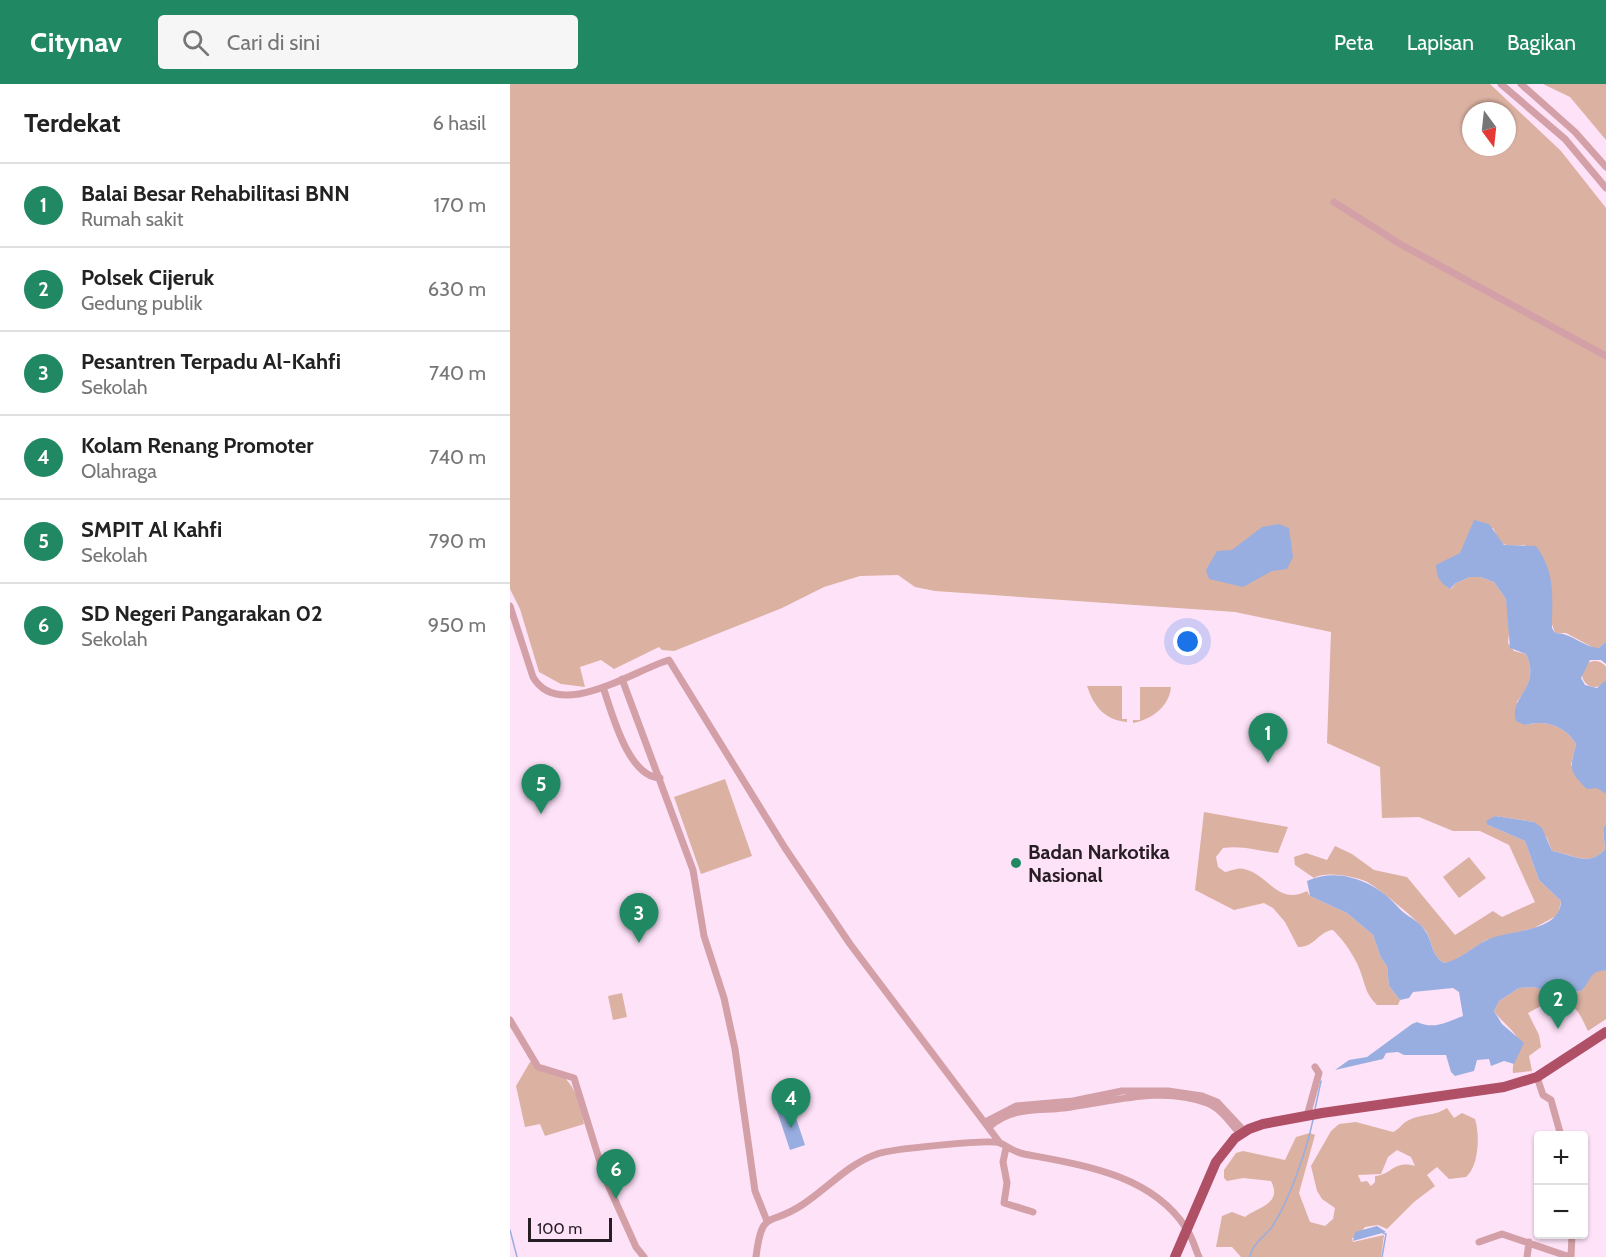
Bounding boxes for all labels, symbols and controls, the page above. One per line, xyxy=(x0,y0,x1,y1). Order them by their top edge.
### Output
search box xyxy=(158,15,578,69)
text: Citynav xyxy=(30,25,122,59)
icon: search xyxy=(179,26,212,59)
text: Cari di sini xyxy=(227,29,320,56)
text: Peta xyxy=(1334,30,1374,55)
text: Lapisan xyxy=(1407,30,1474,55)
text: Bagikan xyxy=(1507,30,1576,55)
north arrow xyxy=(1462,102,1516,156)
text: Terdekat xyxy=(24,107,121,139)
text: 6 hasil xyxy=(432,111,486,135)
text: Balai Besar Rehabilitasi BNN xyxy=(81,180,350,207)
text: 1 xyxy=(40,193,47,217)
text: 170 m xyxy=(434,193,486,217)
text: Rumah sakit xyxy=(81,207,184,231)
text: Polsek Cijeruk xyxy=(81,264,214,291)
text: 2 xyxy=(38,277,49,301)
text: 630 m xyxy=(428,277,486,301)
text: Gedung publik xyxy=(81,291,202,315)
text: Pesantren Terpadu Al-Kahfi xyxy=(81,348,341,375)
text: 3 xyxy=(38,361,49,385)
text: 740 m xyxy=(429,361,486,385)
text: Sekolah xyxy=(81,375,148,399)
text: Kolam Renang Promoter xyxy=(81,432,314,459)
text: 4 xyxy=(37,445,50,469)
text: 740 m xyxy=(429,445,486,469)
text: Olahraga xyxy=(81,459,157,483)
text: SMPIT Al Kahfi xyxy=(81,516,222,543)
text: 5 xyxy=(38,529,49,553)
text: 790 m xyxy=(429,529,486,553)
text: Sekolah xyxy=(81,543,148,567)
text: SD Negeri Pangarakan 02 xyxy=(81,600,323,627)
text: 6 xyxy=(38,613,49,637)
text: 950 m xyxy=(428,613,486,637)
text: Sekolah xyxy=(81,627,148,651)
your location xyxy=(1173,627,1202,656)
pin: 1 xyxy=(1248,714,1287,763)
pin: 5 xyxy=(522,764,561,814)
place label: Badan Narkotika Nasional xyxy=(1028,840,1170,887)
marker: Badan Narkotika Nasional xyxy=(1009,856,1023,870)
pin: 3 xyxy=(620,894,658,943)
pin: 2 xyxy=(1538,980,1578,1029)
pin: 4 xyxy=(772,1078,810,1128)
map controls xyxy=(1534,1131,1588,1239)
button: + xyxy=(1534,1131,1588,1185)
pin: 6 xyxy=(596,1150,636,1199)
button: − xyxy=(1534,1185,1588,1239)
scale bar xyxy=(528,1215,612,1242)
text: 100 m xyxy=(537,1219,582,1238)

